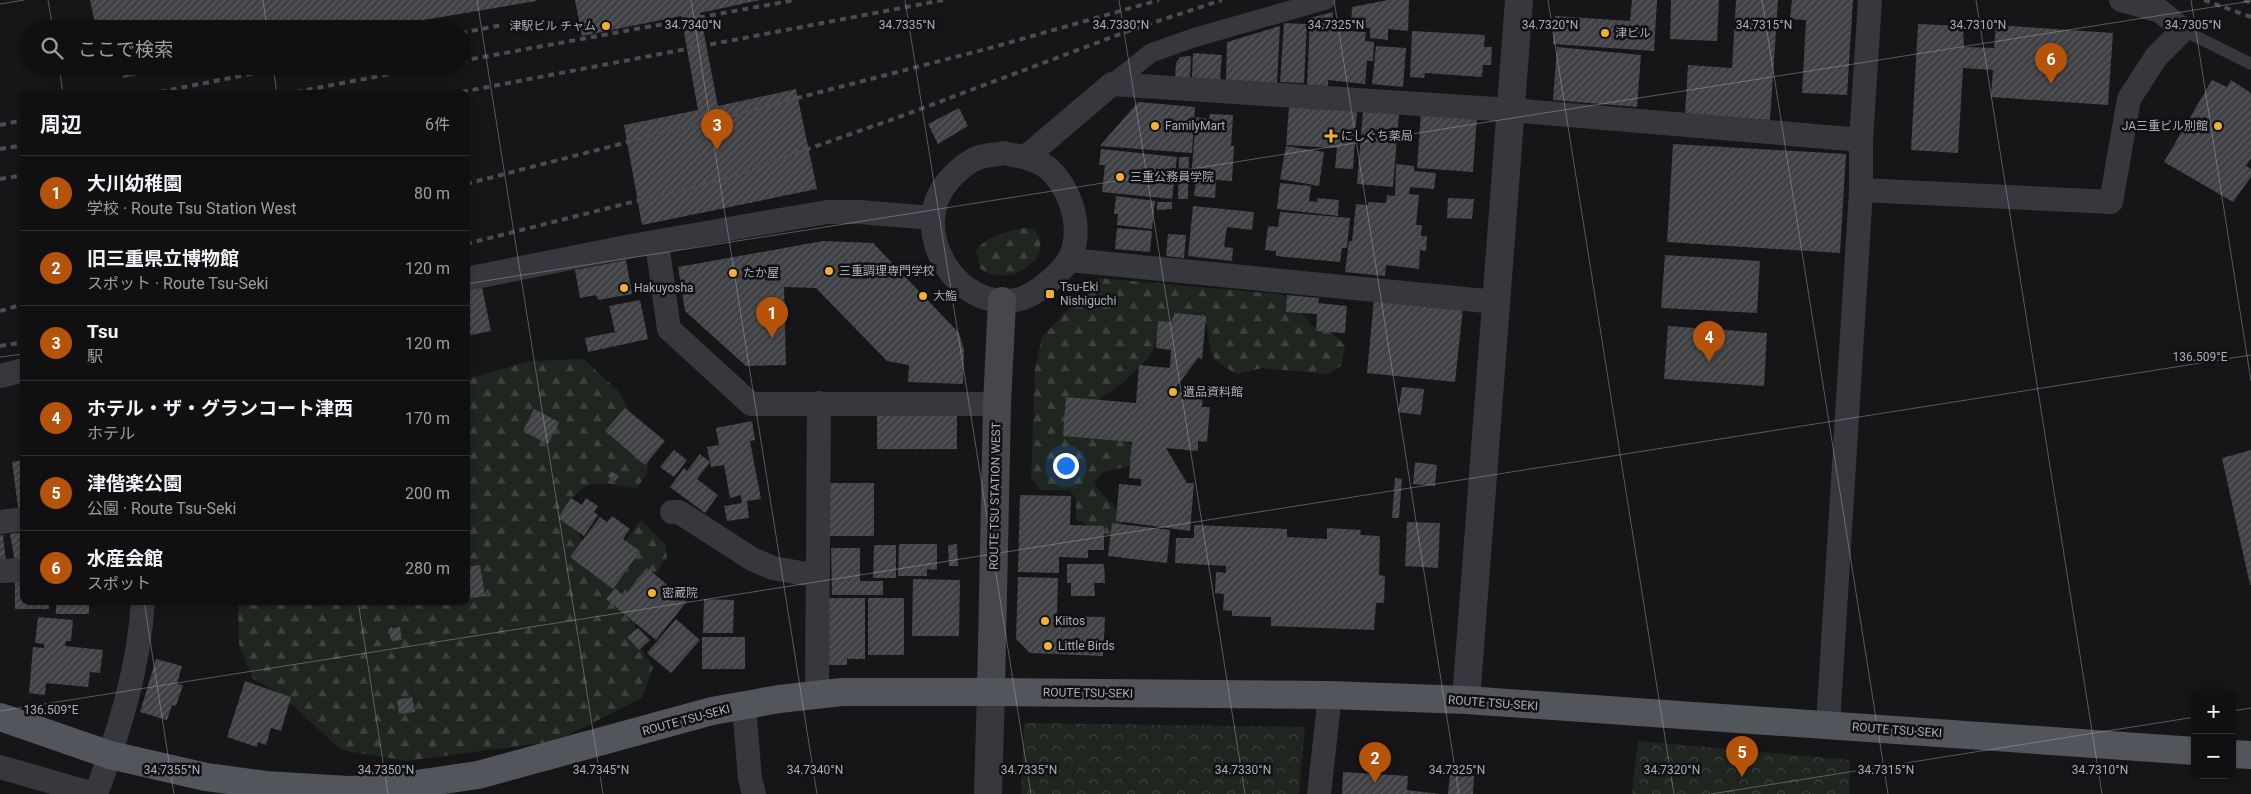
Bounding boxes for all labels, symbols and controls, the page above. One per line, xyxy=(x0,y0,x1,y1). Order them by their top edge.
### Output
text: 34.7340°N xyxy=(665,18,721,32)
text: 34.7335°N xyxy=(879,18,935,32)
text: 34.7330°N xyxy=(1093,18,1149,32)
text: 34.7325°N xyxy=(1308,18,1364,32)
text: 34.7320°N xyxy=(1522,18,1578,32)
text: 34.7315°N xyxy=(1736,18,1792,32)
text: 34.7310°N xyxy=(1950,18,2006,32)
text: 34.7305°N xyxy=(2165,18,2221,32)
place label: 津駅ビル チャム xyxy=(509,19,596,33)
search box xyxy=(20,20,470,75)
marker: 津駅ビル チャム xyxy=(600,20,612,32)
place label: 津ビル xyxy=(1615,26,1651,40)
marker: 津ビル xyxy=(1599,27,1611,39)
icon: search xyxy=(38,34,66,62)
text: ここで検索 xyxy=(78,38,173,61)
pin: 6 xyxy=(2035,43,2067,84)
pin: 3 xyxy=(701,109,733,150)
text: 周辺 xyxy=(40,113,82,137)
text: 6件 xyxy=(425,115,450,134)
place label: FamilyMart xyxy=(1165,119,1225,133)
place label: JA三重ビル別館 xyxy=(2122,119,2208,133)
marker: FamilyMart xyxy=(1149,120,1161,132)
marker: JA三重ビル別館 xyxy=(2212,120,2224,132)
place label: にしぐち薬局 xyxy=(1341,129,1413,143)
marker: にしぐち薬局 xyxy=(1325,130,1337,142)
place label: 三重公務員学院 xyxy=(1130,170,1214,184)
marker: 三重公務員学院 xyxy=(1114,171,1126,183)
text: 大川幼稚園 xyxy=(87,172,182,195)
text: 1 xyxy=(51,184,61,203)
text: 80 m xyxy=(414,184,450,203)
text: 学校 · Route Tsu Station West xyxy=(87,199,296,218)
text: 旧三重県立博物館 xyxy=(87,247,239,270)
text: 2 xyxy=(51,259,61,278)
text: 120 m xyxy=(405,259,450,278)
place label: 三重調理専門学校 xyxy=(839,264,935,278)
marker: 三重調理専門学校 xyxy=(823,265,835,277)
place label: たか屋 xyxy=(743,266,779,280)
marker: たか屋 xyxy=(727,267,739,279)
text: スポット · Route Tsu-Seki xyxy=(87,274,268,293)
place label: Tsu-Eki Nishiguchi xyxy=(1060,280,1116,308)
place label: Hakuyosha xyxy=(634,281,694,295)
marker: Hakuyosha xyxy=(618,282,630,294)
marker: Tsu-Eki Nishiguchi xyxy=(1044,288,1056,300)
place label: 大鮨 xyxy=(933,289,957,303)
marker: 大鮨 xyxy=(917,290,929,302)
pin: 1 xyxy=(756,297,788,338)
text: Tsu xyxy=(87,320,118,343)
pin: 4 xyxy=(1693,321,1725,362)
text: 3 xyxy=(51,334,61,353)
text: 120 m xyxy=(405,334,450,353)
text: 駅 xyxy=(87,347,103,366)
text: 136.509°E xyxy=(2173,350,2228,364)
place label: 遺品資料館 xyxy=(1183,385,1243,399)
marker: 遺品資料館 xyxy=(1167,386,1179,398)
text: ホテル・ザ・グランコート津西 xyxy=(87,397,353,420)
text: 4 xyxy=(51,409,61,428)
text: 170 m xyxy=(405,409,450,428)
street label: ROUTE TSU STATION WEST xyxy=(987,422,1003,570)
text: ホテル xyxy=(87,424,135,443)
your location xyxy=(1053,453,1079,479)
text: 津偕楽公園 xyxy=(87,472,182,495)
text: 5 xyxy=(51,484,61,503)
text: 200 m xyxy=(405,484,450,503)
text: 公園 · Route Tsu-Seki xyxy=(87,499,236,518)
text: 水産会館 xyxy=(87,547,163,570)
text: 6 xyxy=(51,559,61,578)
text: 280 m xyxy=(405,559,450,578)
text: スポット xyxy=(87,574,151,593)
place label: 密蔵院 xyxy=(662,586,698,600)
marker: 密蔵院 xyxy=(646,587,658,599)
place label: Kiitos xyxy=(1055,614,1085,628)
marker: Kiitos xyxy=(1039,615,1051,627)
place label: Little Birds xyxy=(1058,639,1115,653)
marker: Little Birds xyxy=(1042,640,1054,652)
street label: ROUTE TSU-SEKI xyxy=(1043,685,1133,701)
map controls xyxy=(2191,689,2236,779)
button: + xyxy=(2191,689,2236,734)
street label: ROUTE TSU-SEKI xyxy=(1448,693,1538,713)
street label: ROUTE TSU-SEKI xyxy=(641,702,731,738)
text: 136.509°E xyxy=(24,703,79,717)
street label: ROUTE TSU-SEKI xyxy=(1852,720,1942,740)
button: − xyxy=(2191,734,2236,779)
pin: 5 xyxy=(1726,736,1758,777)
pin: 2 xyxy=(1359,742,1391,783)
text: 34.7355°N xyxy=(144,763,200,777)
text: 34.7350°N xyxy=(358,763,414,777)
text: 34.7345°N xyxy=(573,763,629,777)
text: 34.7340°N xyxy=(787,763,843,777)
text: 34.7335°N xyxy=(1001,763,1057,777)
text: 34.7330°N xyxy=(1215,763,1271,777)
text: 34.7325°N xyxy=(1429,763,1485,777)
text: 34.7320°N xyxy=(1644,763,1700,777)
text: 34.7315°N xyxy=(1858,763,1914,777)
text: 34.7310°N xyxy=(2072,763,2128,777)

